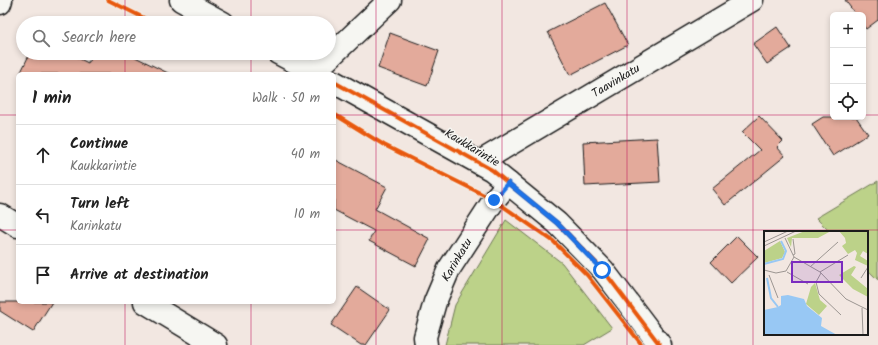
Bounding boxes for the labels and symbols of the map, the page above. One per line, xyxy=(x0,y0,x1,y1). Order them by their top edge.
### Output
street label: Taavinkatu xyxy=(588,59,644,103)
street label: Kaukkarintie xyxy=(441,124,504,172)
route end xyxy=(485,191,503,209)
inset map xyxy=(764,231,868,335)
street label: Karinkatu xyxy=(437,235,478,285)
route start xyxy=(593,261,611,279)

